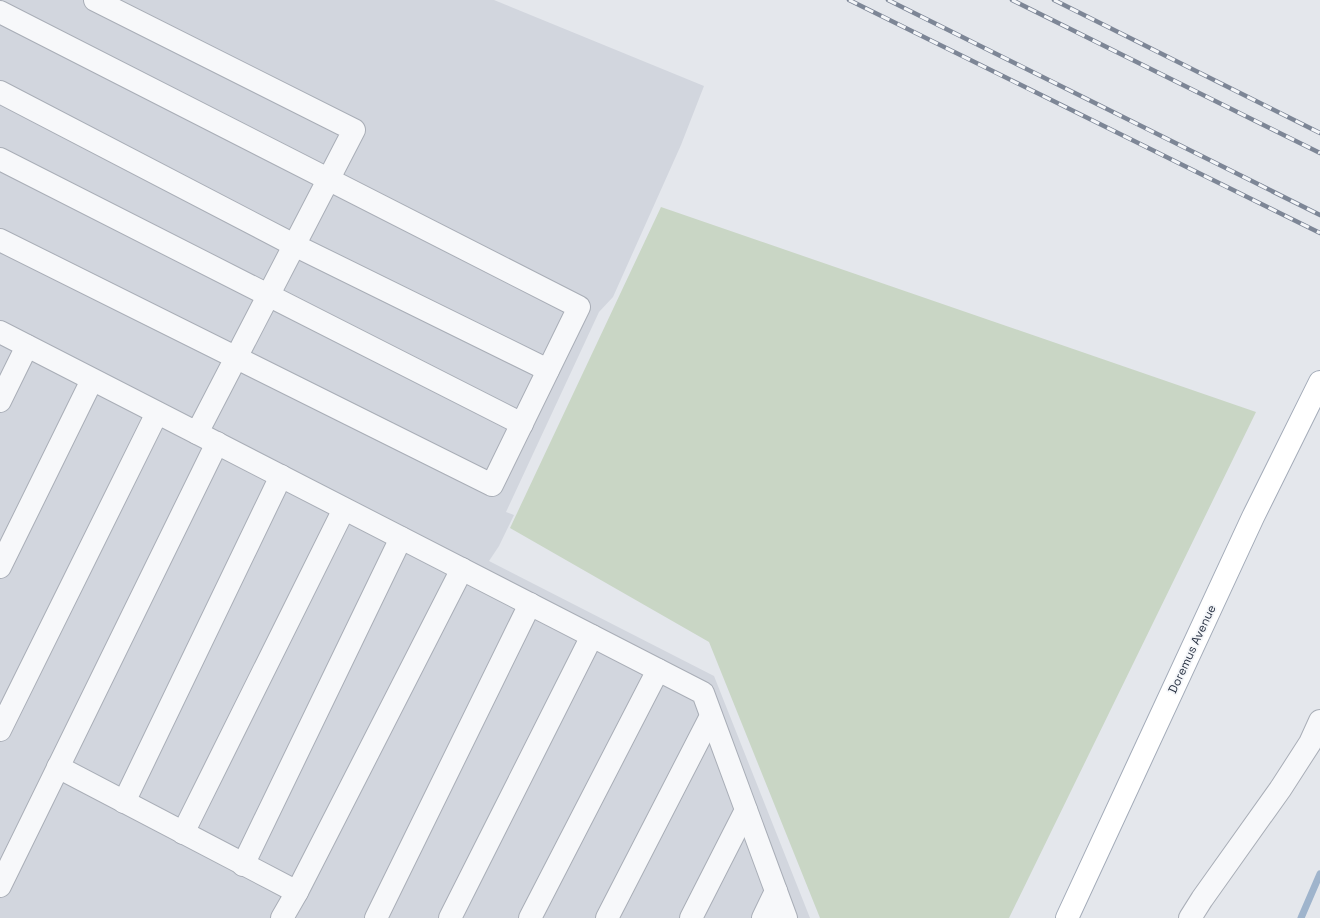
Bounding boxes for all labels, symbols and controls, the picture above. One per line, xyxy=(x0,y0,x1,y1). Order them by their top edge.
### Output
street label: Doremus Avenue xyxy=(1164,602,1220,696)

